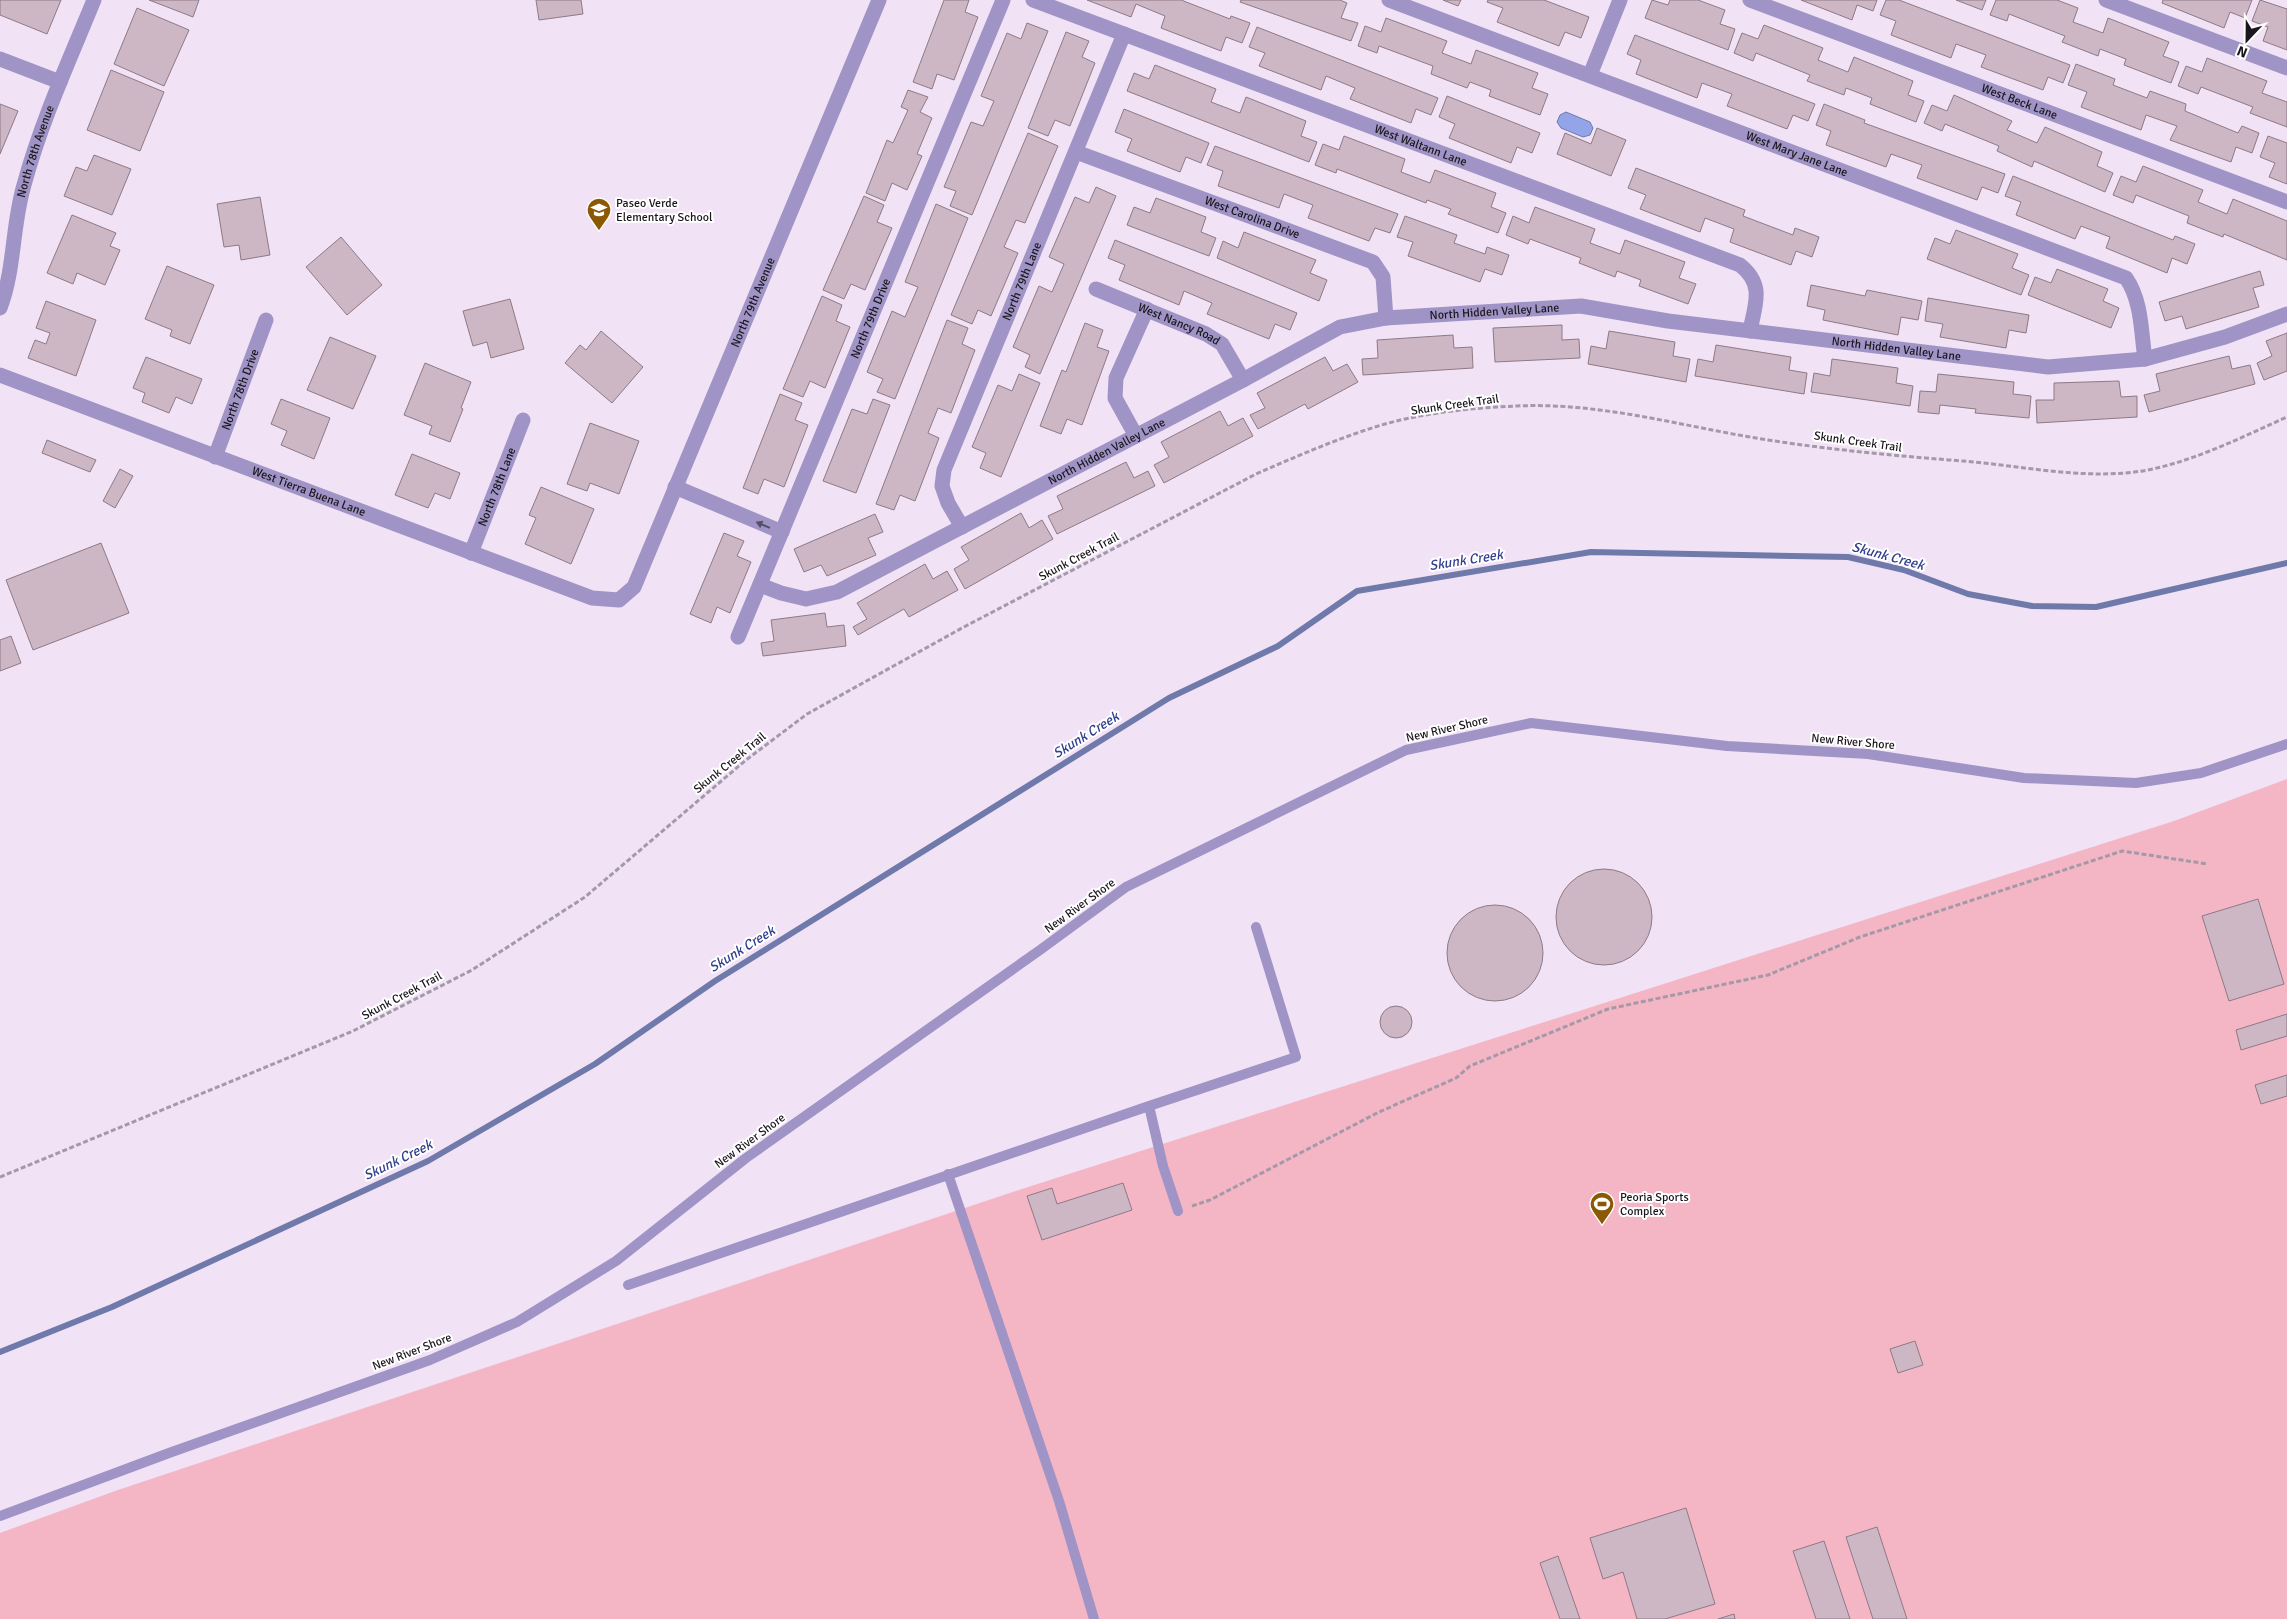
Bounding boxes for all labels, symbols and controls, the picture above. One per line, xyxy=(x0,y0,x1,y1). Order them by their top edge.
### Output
north arrow xyxy=(2222,15,2272,65)
text: N xyxy=(2235,42,2250,61)
street label: West Beck Lane xyxy=(1979,80,2060,123)
street label: North 78th Avenue xyxy=(13,103,58,199)
street label: West Waltann Lane xyxy=(1372,121,1469,170)
street label: West Mary Jane Lane xyxy=(1744,128,1850,180)
street label: West Carolina Drive xyxy=(1203,193,1302,242)
place label: Paseo Verde Elementary School xyxy=(616,196,713,225)
school or university icon: Paseo Verde Elementary School xyxy=(586,197,612,231)
street label: North 79th Lane xyxy=(999,240,1045,323)
street label: North 79th Avenue xyxy=(727,255,778,350)
street label: North 79th Drive xyxy=(847,276,894,361)
street label: West Nancy Road xyxy=(1136,299,1223,348)
street label: North Hidden Valley Lane xyxy=(1429,300,1560,323)
street label: North Hidden Valley Lane xyxy=(1831,333,1962,364)
street label: North 78th Drive xyxy=(218,347,262,432)
street label: Skunk Creek Trail xyxy=(1410,391,1501,419)
street label: North Hidden Valley Lane xyxy=(1045,415,1168,488)
street label: Skunk Creek Trail xyxy=(1813,428,1904,456)
street label: North 78th Lane xyxy=(475,445,519,529)
street label: West Tierra Buena Lane xyxy=(250,463,368,520)
one-way arrow xyxy=(756,520,770,528)
street label: Skunk Creek Trail xyxy=(1036,529,1122,584)
water label: Skunk Creek xyxy=(1850,538,1928,574)
water label: Skunk Creek xyxy=(1428,545,1506,574)
water label: Skunk Creek xyxy=(1050,707,1124,762)
street label: New River Shore xyxy=(1405,712,1489,746)
street label: Skunk Creek Trail xyxy=(691,729,770,797)
street label: New River Shore xyxy=(1811,731,1895,753)
street label: New River Shore xyxy=(1042,875,1118,937)
water label: Skunk Creek xyxy=(706,921,780,976)
street label: Skunk Creek Trail xyxy=(359,968,445,1023)
street label: New River Shore xyxy=(712,1110,788,1172)
water label: Skunk Creek xyxy=(361,1135,437,1184)
place label: Peoria Sports Complex xyxy=(1620,1190,1689,1219)
sports icon: Peoria Sports Complex xyxy=(1589,1191,1615,1225)
street label: New River Shore xyxy=(370,1330,454,1374)

